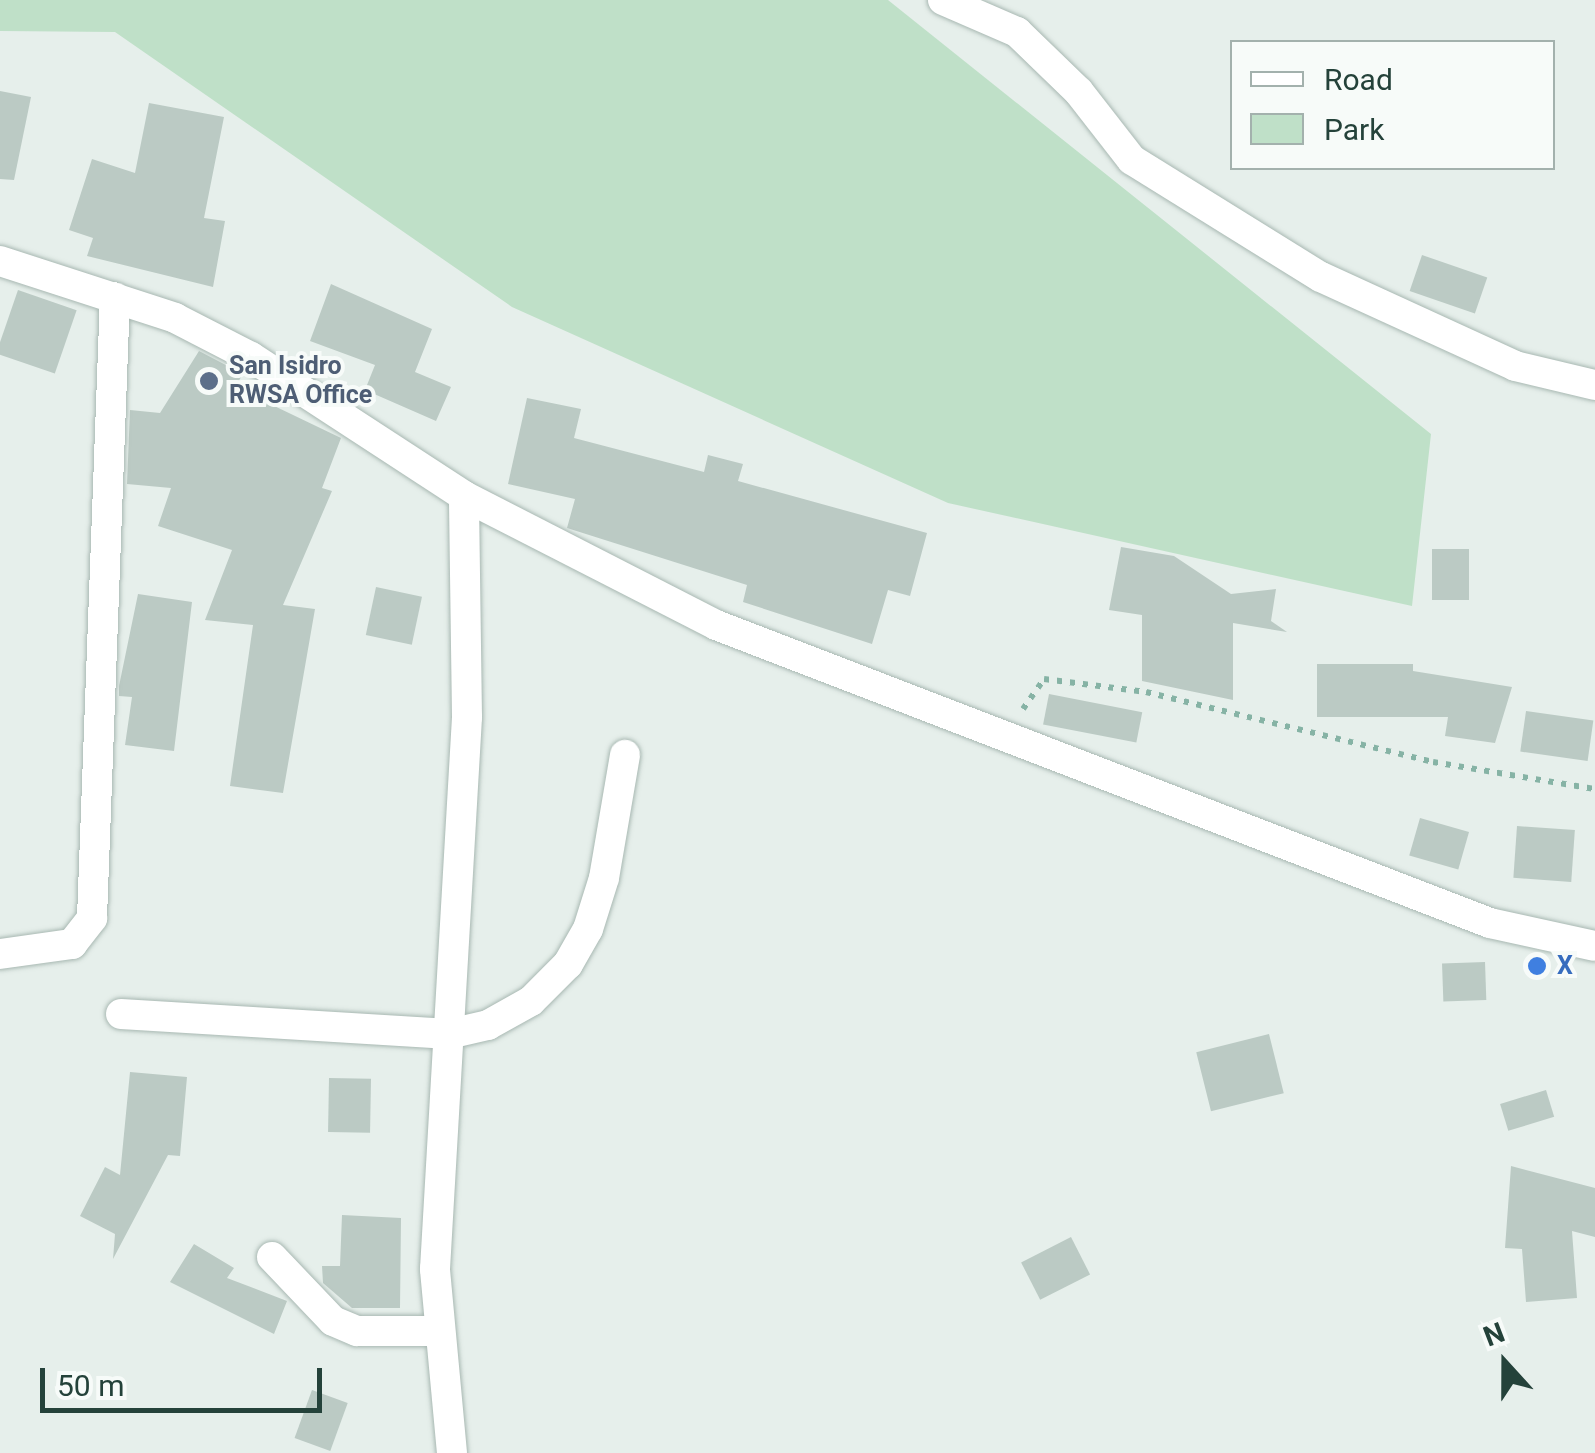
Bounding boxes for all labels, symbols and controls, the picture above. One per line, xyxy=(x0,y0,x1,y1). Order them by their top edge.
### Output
legend xyxy=(1230,40,1555,170)
text: Road xyxy=(1324,62,1393,97)
text: Park xyxy=(1324,112,1384,147)
place label: San Isidro RWSA Office xyxy=(229,352,372,411)
marker: San Isidro RWSA Office xyxy=(198,370,220,392)
place label: X xyxy=(1557,951,1573,981)
marker: X xyxy=(1526,955,1548,977)
north arrow xyxy=(1455,1313,1555,1413)
text: N xyxy=(1479,1316,1509,1353)
scale bar xyxy=(45,1348,328,1410)
text: 50 m xyxy=(57,1368,124,1403)

